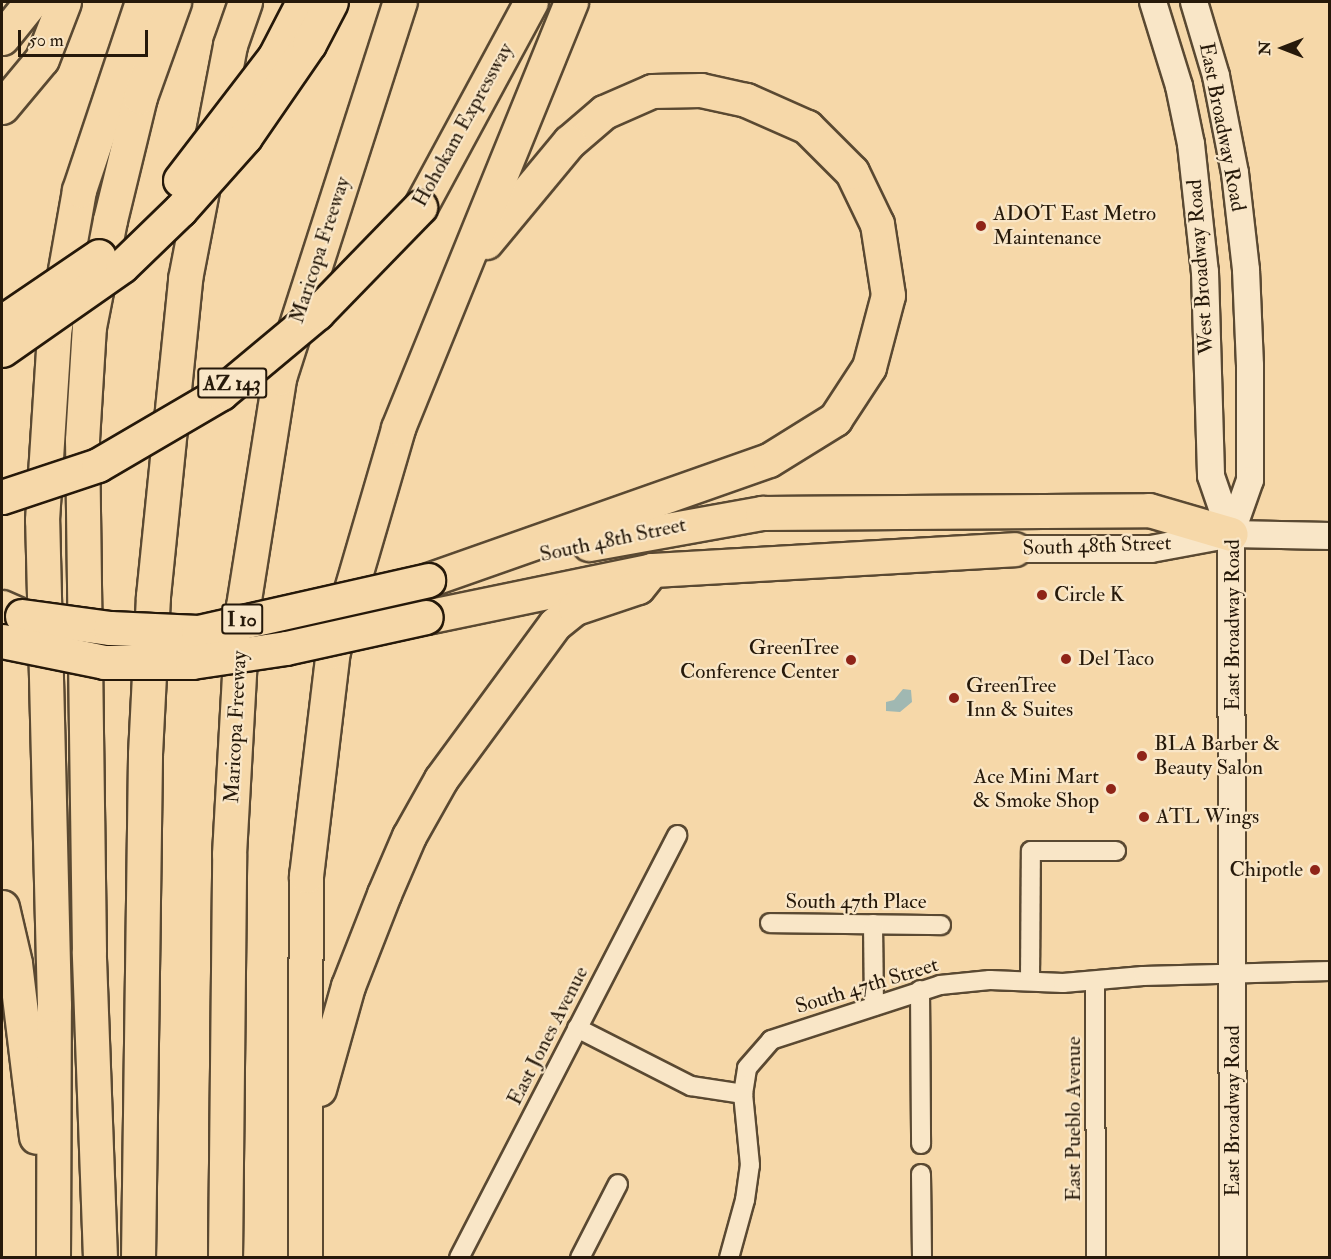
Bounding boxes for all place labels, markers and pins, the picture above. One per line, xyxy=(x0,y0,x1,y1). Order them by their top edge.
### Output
place label: ADOT East Metro Maintenance xyxy=(993,201,1156,251)
marker: ADOT East Metro Maintenance xyxy=(974,219,988,233)
place label: Circle K xyxy=(1054,582,1124,608)
marker: Circle K xyxy=(1035,588,1049,602)
place label: GreenTree Conference Center xyxy=(680,635,839,685)
place label: Del Taco xyxy=(1078,646,1154,672)
marker: Del Taco xyxy=(1059,652,1073,666)
marker: GreenTree Conference Center xyxy=(844,653,858,667)
place label: GreenTree Inn & Suites xyxy=(966,673,1073,723)
marker: GreenTree Inn & Suites xyxy=(947,691,961,705)
place label: BLA Barber & Beauty Salon xyxy=(1154,731,1280,781)
marker: BLA Barber & Beauty Salon xyxy=(1135,749,1149,763)
place label: Ace Mini Mart & Smoke Shop xyxy=(973,764,1099,814)
marker: Ace Mini Mart & Smoke Shop xyxy=(1104,782,1118,796)
place label: ATL Wings xyxy=(1156,804,1259,830)
marker: ATL Wings xyxy=(1137,810,1151,824)
place label: Chipotle xyxy=(1229,857,1303,883)
marker: Chipotle xyxy=(1308,863,1322,877)

